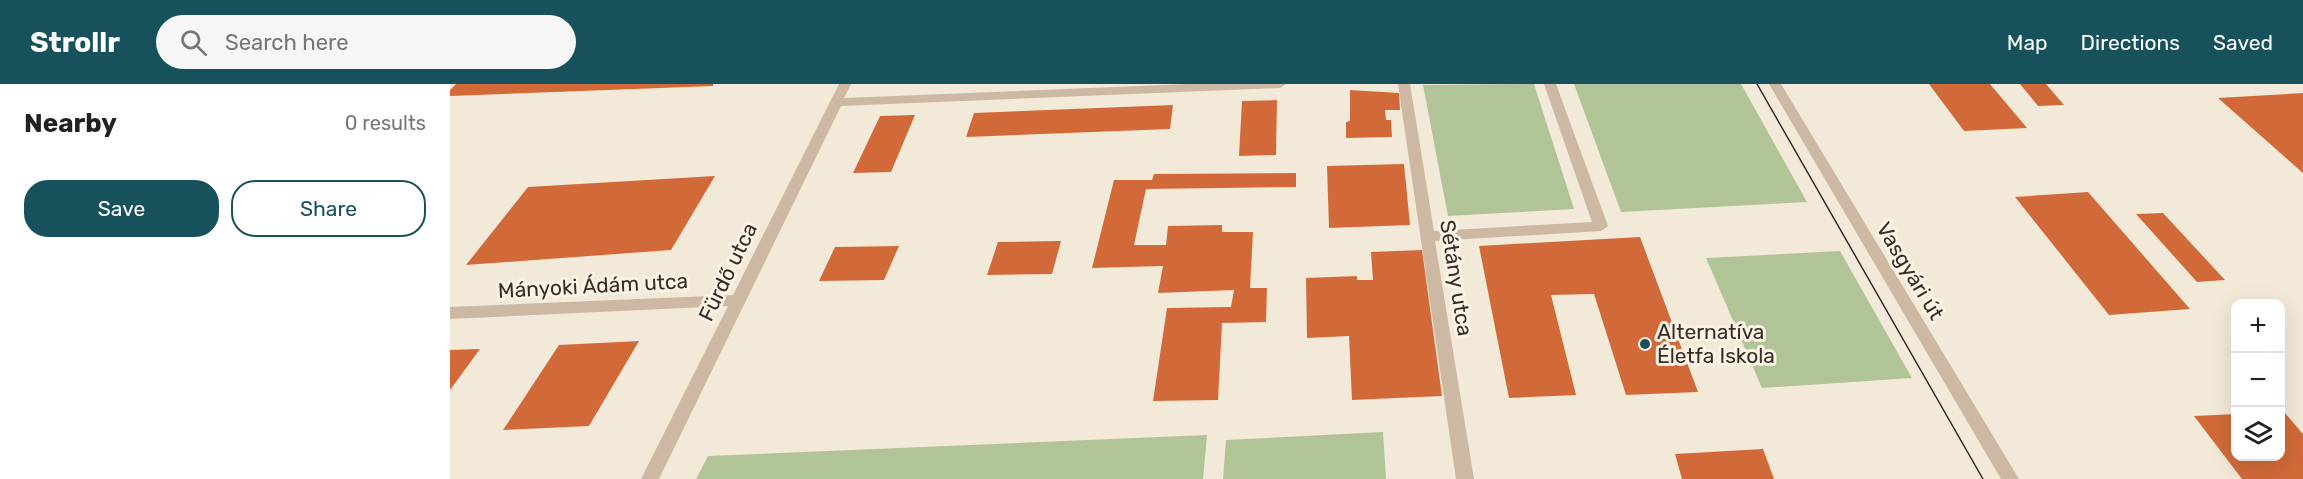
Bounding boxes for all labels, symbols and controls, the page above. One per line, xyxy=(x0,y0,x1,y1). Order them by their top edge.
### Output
search box xyxy=(156,15,576,69)
text: Strollr xyxy=(30,26,120,59)
icon: search xyxy=(177,26,210,59)
text: Search here xyxy=(225,29,348,56)
text: Map xyxy=(2007,30,2048,55)
text: Directions xyxy=(2081,30,2180,55)
text: Saved xyxy=(2213,30,2273,55)
text: Nearby xyxy=(24,108,117,139)
text: 0 results xyxy=(345,111,426,135)
button: Save xyxy=(24,180,219,237)
button: Share xyxy=(231,180,426,237)
street label: Vasgyári út xyxy=(1872,217,1949,324)
street label: Sétány utca xyxy=(1435,218,1478,338)
street label: Fürdő utca xyxy=(693,219,762,325)
street label: Mányoki Ádám utca xyxy=(497,268,689,303)
map controls xyxy=(2231,299,2285,461)
button: + xyxy=(2231,299,2285,353)
place label: Alternatíva Életfa Iskola xyxy=(1657,319,1775,368)
marker: Alternatíva Életfa Iskola xyxy=(1638,337,1652,351)
button: − xyxy=(2231,353,2285,407)
button: layers xyxy=(2231,407,2285,461)

